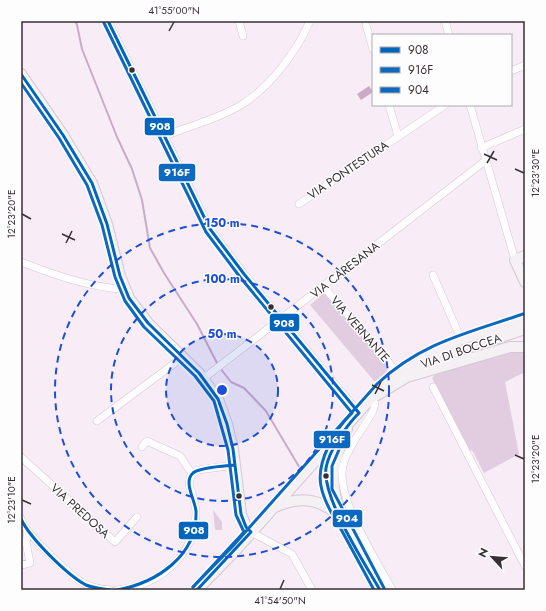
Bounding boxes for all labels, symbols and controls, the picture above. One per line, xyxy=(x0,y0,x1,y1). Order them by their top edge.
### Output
text: 41°55'00"N xyxy=(148,3,200,18)
legend xyxy=(372,34,512,106)
text: 908 xyxy=(408,41,429,59)
text: 916F xyxy=(408,61,433,79)
unlabelled marker xyxy=(127,65,137,75)
text: 904 xyxy=(408,81,429,99)
line badge: 908 xyxy=(144,117,175,136)
text: 908 xyxy=(149,118,171,134)
street label: VIA PONTESTURA xyxy=(304,136,392,204)
text: 12°23'30"E xyxy=(528,149,543,197)
line badge: 916F xyxy=(158,163,196,182)
text: 916F xyxy=(164,164,190,180)
text: 12°23'20"E xyxy=(4,190,19,238)
text: 150 m xyxy=(204,214,240,232)
street label: VIA CARESANA xyxy=(307,237,383,303)
text: 100 m xyxy=(204,270,240,288)
street label: VIA VERNANTE xyxy=(326,292,394,366)
unlabelled marker xyxy=(266,302,276,312)
line badge: 908 xyxy=(269,313,300,332)
text: 908 xyxy=(273,315,295,331)
text: 50 m xyxy=(207,325,237,343)
street label: VIA DI BOCCEA xyxy=(418,329,504,373)
centre of rings xyxy=(215,383,229,397)
line badge: 916F xyxy=(313,430,351,449)
text: 916F xyxy=(319,431,345,447)
text: 12°23'20"E xyxy=(528,435,543,483)
unlabelled marker xyxy=(321,471,331,481)
text: 12°23'10"E xyxy=(4,476,19,524)
street label: VIA PREDOSA xyxy=(46,479,114,543)
unlabelled marker xyxy=(234,491,244,501)
line badge: 904 xyxy=(332,509,363,528)
text: 904 xyxy=(336,510,358,526)
line badge: 908 xyxy=(178,521,209,540)
text: 908 xyxy=(183,522,205,538)
north arrow xyxy=(472,537,512,577)
text: N xyxy=(474,545,492,560)
text: 41°54'50"N xyxy=(254,593,306,608)

